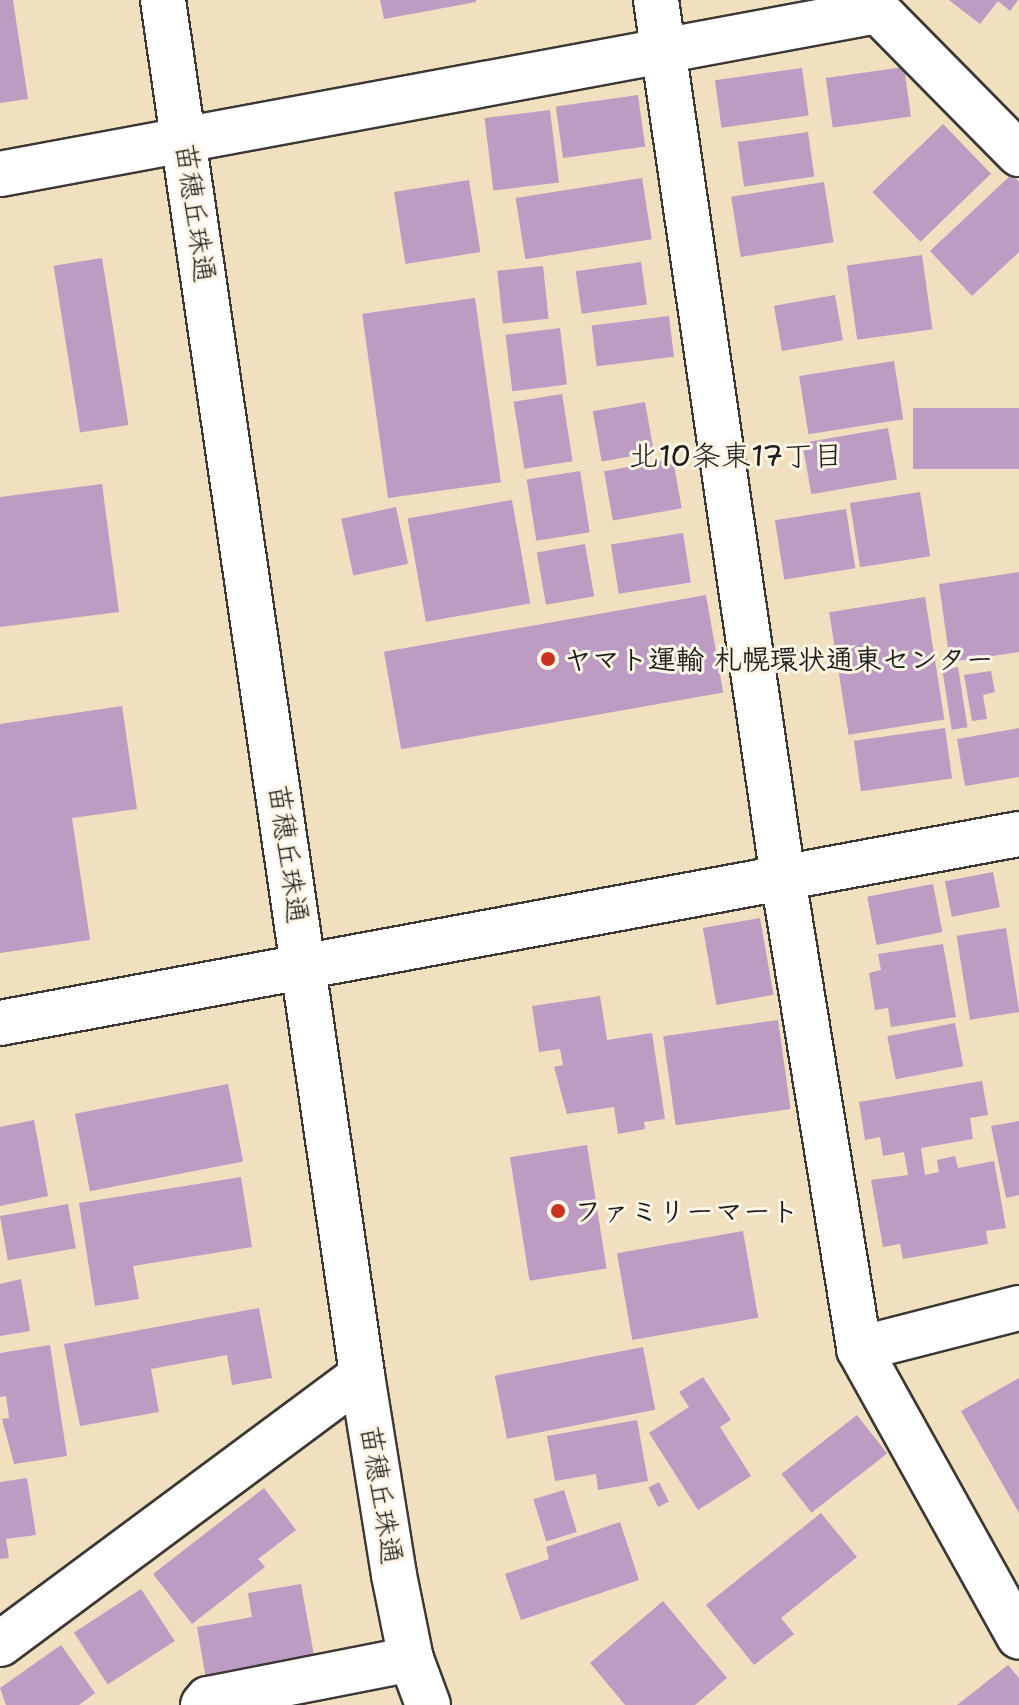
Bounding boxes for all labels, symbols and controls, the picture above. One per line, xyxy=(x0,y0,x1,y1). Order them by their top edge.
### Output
street label: 苗穂丘珠通 xyxy=(170,141,222,285)
district label: 北10条東17丁目 xyxy=(629,438,843,474)
place label: ヤマト運輸 札幌環状通東センター xyxy=(564,642,994,676)
marker: ヤマト運輸 札幌環状通東センター xyxy=(539,650,557,668)
street label: 苗穂丘珠通 xyxy=(263,782,315,926)
place label: ファミリーマート xyxy=(574,1194,798,1228)
marker: ファミリーマート xyxy=(549,1202,567,1220)
street label: 苗穂丘珠通 xyxy=(354,1423,410,1567)

